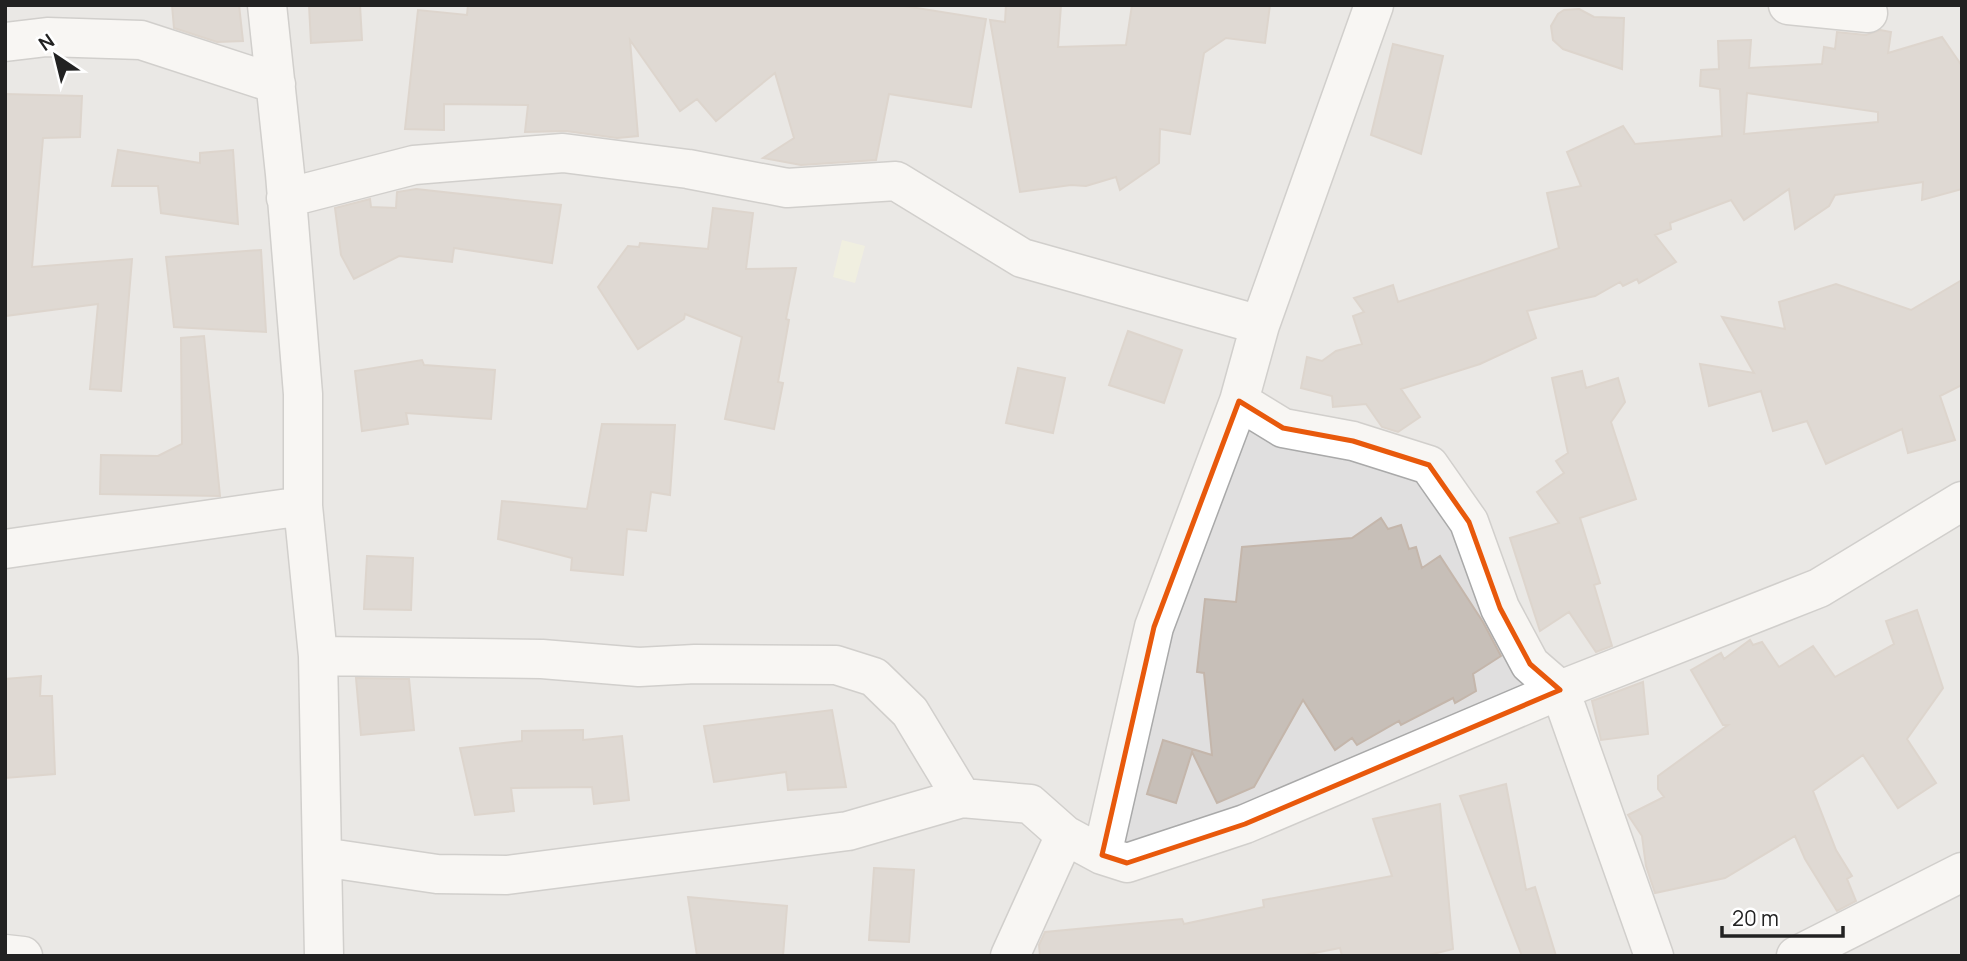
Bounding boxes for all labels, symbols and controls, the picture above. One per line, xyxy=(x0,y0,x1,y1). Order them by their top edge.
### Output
north arrow xyxy=(21,21,91,91)
text: N xyxy=(33,28,59,57)
scale bar xyxy=(1722,894,1843,938)
text: 20 m xyxy=(1732,904,1779,932)

